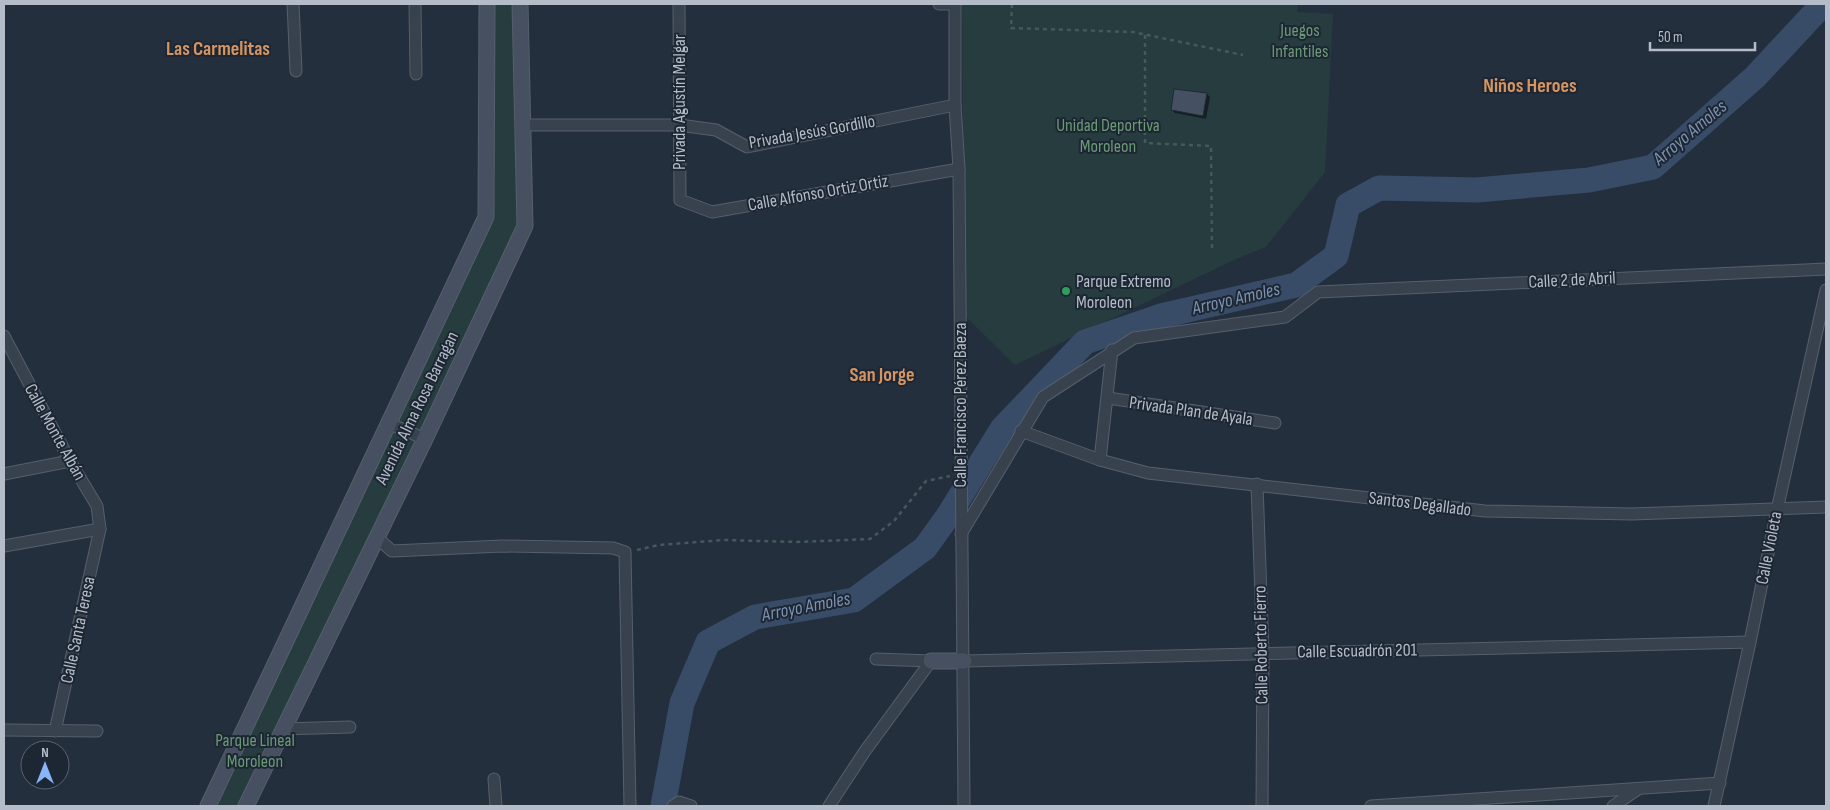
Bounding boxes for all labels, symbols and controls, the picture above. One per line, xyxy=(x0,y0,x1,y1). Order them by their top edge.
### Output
park label: Juegos Infantiles xyxy=(1272,20,1329,62)
scale bar xyxy=(1650,20,1755,52)
text: 50 m xyxy=(1658,28,1683,47)
street label: Privada Agustín Melgar xyxy=(669,34,690,170)
district label: Las Carmelitas xyxy=(166,37,270,61)
district label: Niños Heroes xyxy=(1483,74,1577,98)
water label: Arroyo Amoles xyxy=(1648,95,1732,171)
street label: Privada Jesús Gordillo xyxy=(747,111,877,153)
park label: Unidad Deportiva Moroleon xyxy=(1056,115,1160,157)
street label: Calle Alfonso Ortiz Ortiz xyxy=(746,170,890,216)
street label: Calle 2 de Abril xyxy=(1528,267,1616,293)
place label: Parque Extremo Moroleon xyxy=(1076,271,1171,313)
water label: Arroyo Amoles xyxy=(1189,278,1283,320)
marker: Parque Extremo Moroleon xyxy=(1060,285,1072,297)
street label: Calle Francisco Pérez Baeza xyxy=(950,323,971,487)
street label: Avenida Alma Rosa Barragan xyxy=(370,328,463,489)
district label: San Jorge xyxy=(849,363,915,387)
street label: Calle Monte Albán xyxy=(20,380,90,484)
street label: Privada Plan de Ayala xyxy=(1128,392,1254,430)
street label: Santos Degallado xyxy=(1368,487,1472,521)
street label: Calle Violeta xyxy=(1752,510,1786,586)
street label: Calle Santa Teresa xyxy=(56,575,100,685)
street label: Calle Roberto Fierro xyxy=(1249,585,1273,705)
water label: Arroyo Amoles xyxy=(759,587,852,627)
street label: Calle Escuadrón 201 xyxy=(1297,639,1418,663)
park label: Parque Lineal Moroleon xyxy=(215,730,295,772)
north arrow xyxy=(20,740,70,790)
text: N xyxy=(41,744,49,761)

